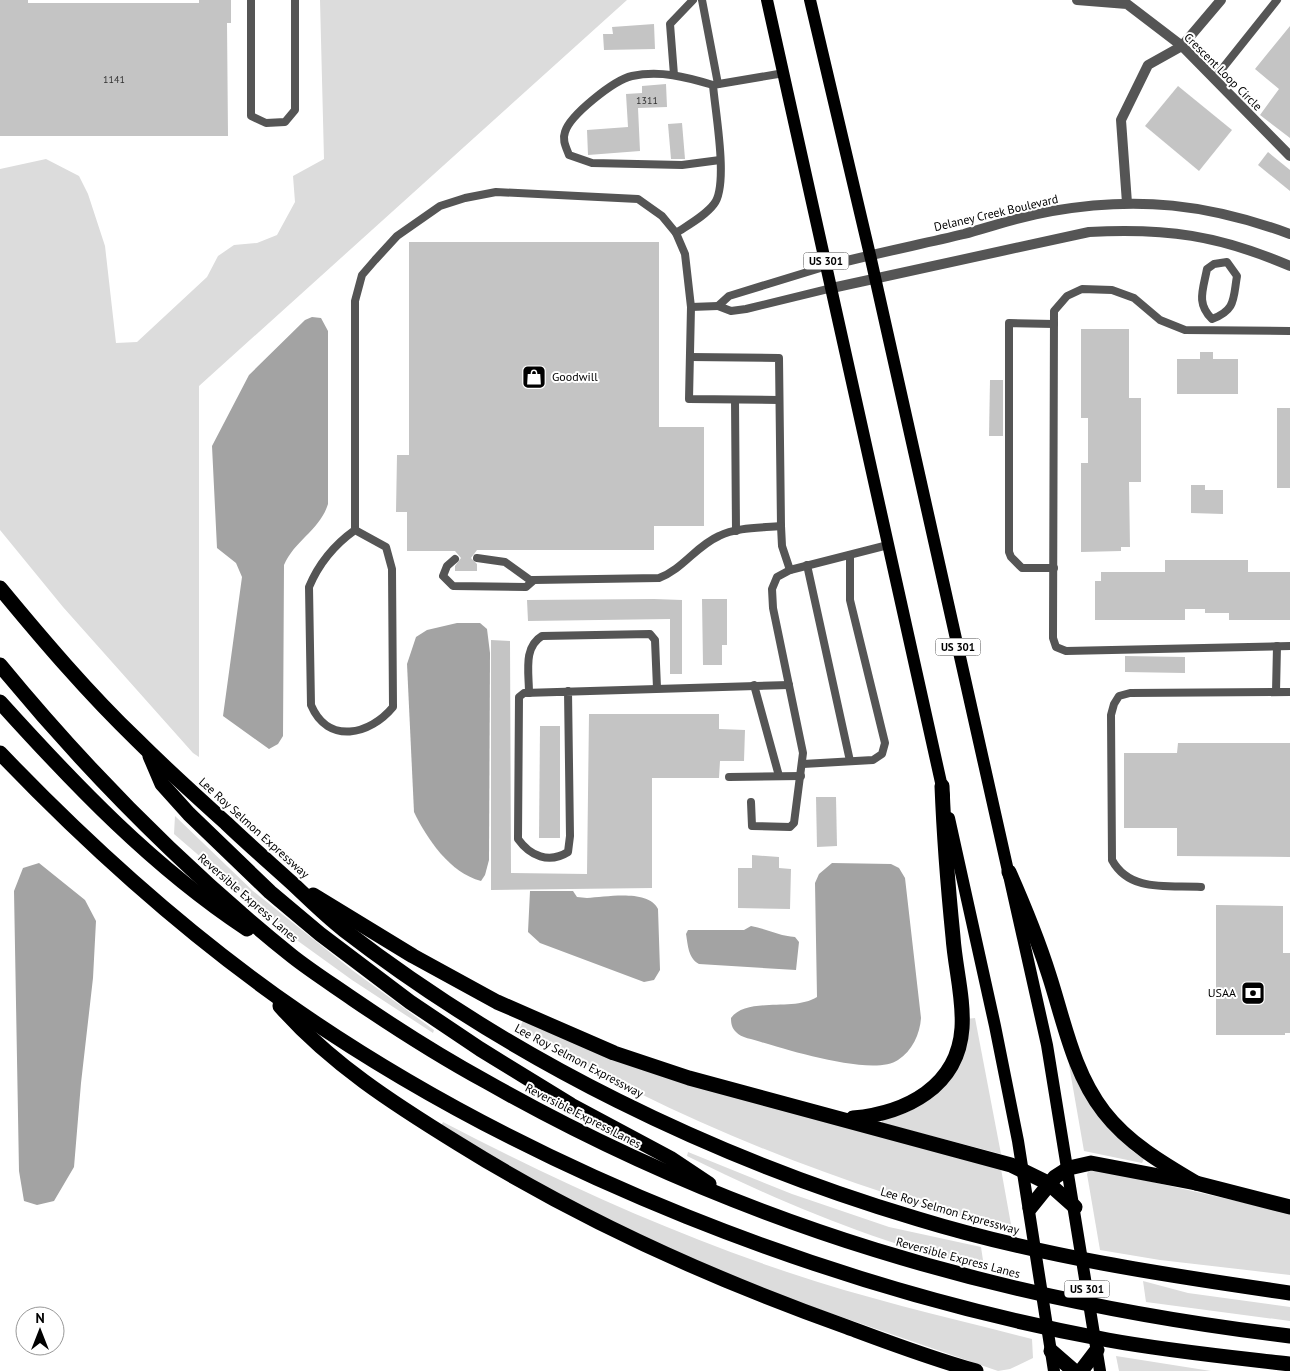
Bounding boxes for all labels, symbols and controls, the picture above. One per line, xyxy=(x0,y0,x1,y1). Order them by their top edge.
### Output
street label: Crescent Loop Circle xyxy=(1181,30,1265,114)
house number: 1141 xyxy=(103,73,125,86)
house number: 1311 xyxy=(636,94,658,107)
street label: Delaney Creek Boulevard xyxy=(932,191,1059,234)
road number: US 301 xyxy=(804,252,848,270)
shop icon: Goodwill xyxy=(521,364,547,390)
place label: Goodwill xyxy=(552,369,598,384)
road number: US 301 xyxy=(936,638,980,656)
street label: Lee Roy Selmon Expressway xyxy=(196,774,313,882)
street label: Reversible Express Lanes xyxy=(195,850,302,945)
bank icon: USAA xyxy=(1240,980,1266,1006)
place label: USAA xyxy=(1208,985,1236,1000)
street label: Lee Roy Selmon Expressway xyxy=(512,1020,647,1101)
street label: Reversible Express Lanes xyxy=(523,1080,644,1151)
street label: Lee Roy Selmon Expressway xyxy=(879,1184,1022,1238)
street label: Reversible Express Lanes xyxy=(894,1234,1022,1281)
road number: US 301 xyxy=(1064,1280,1110,1298)
north arrow xyxy=(15,1306,65,1356)
text: N xyxy=(35,1309,45,1327)

